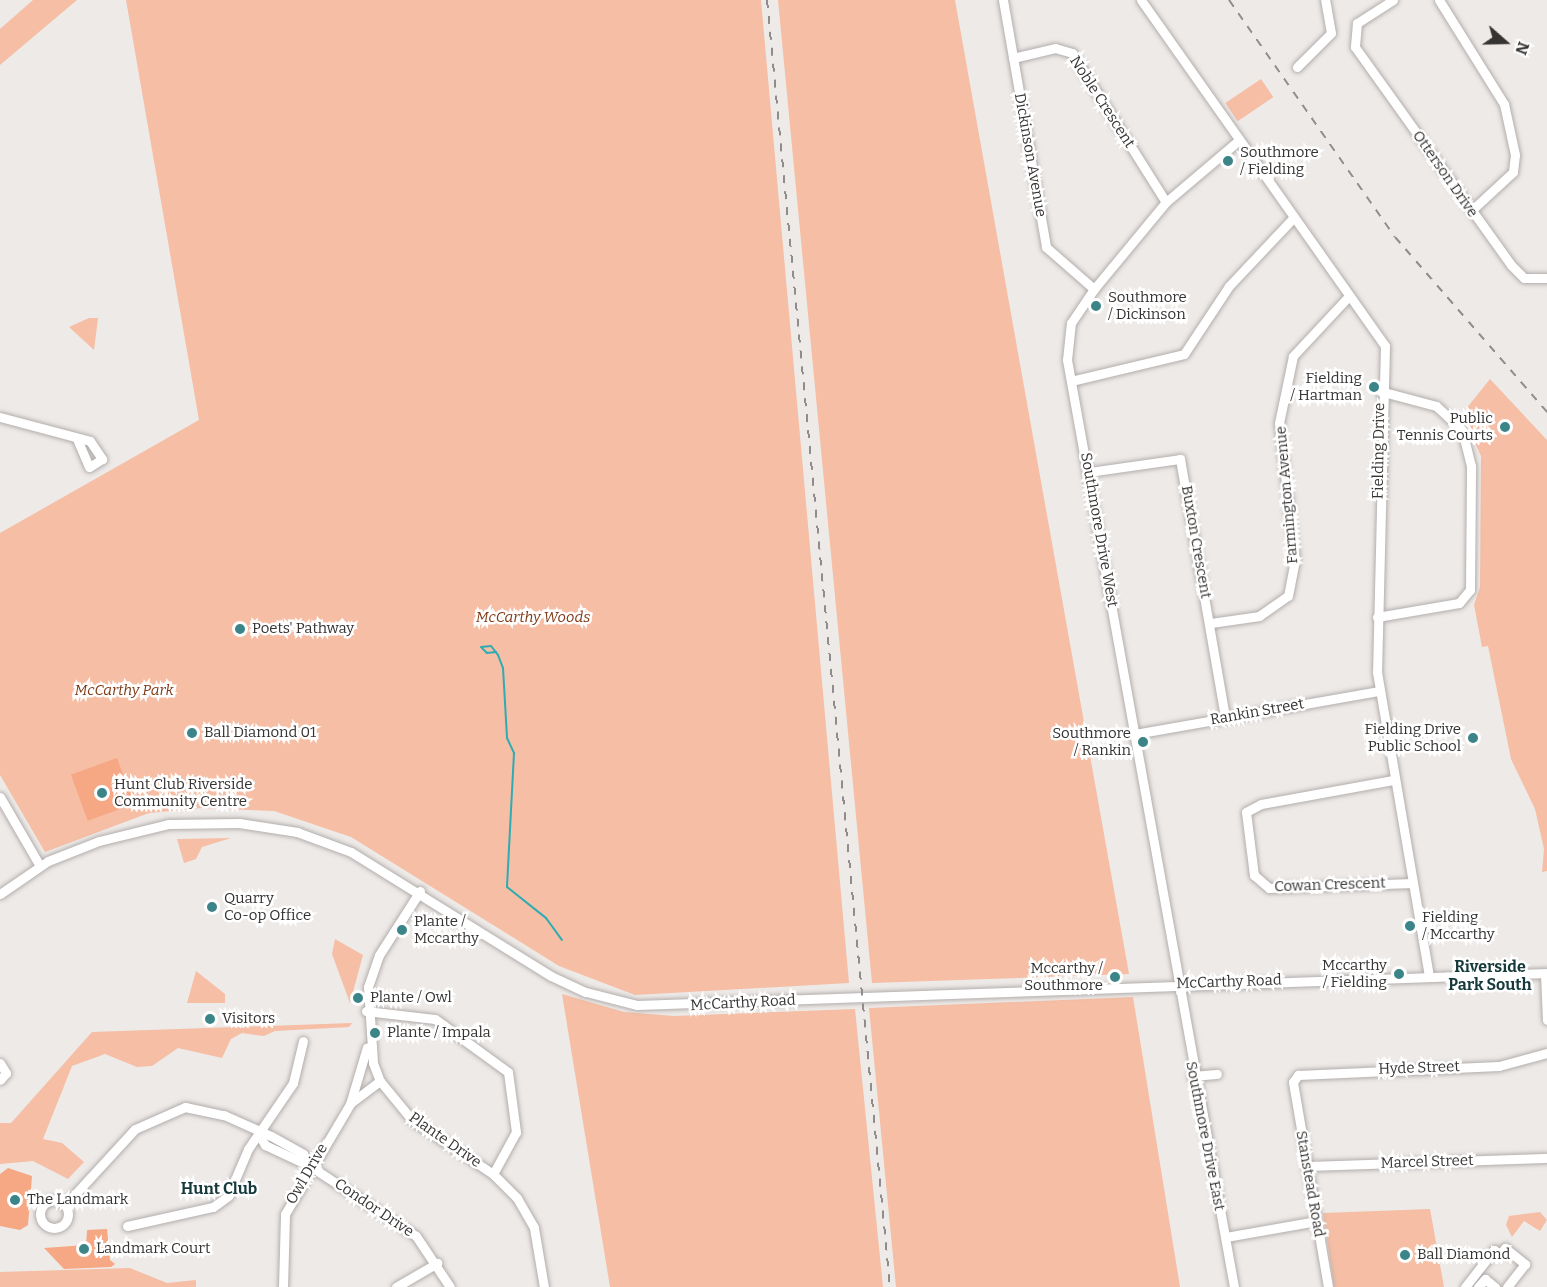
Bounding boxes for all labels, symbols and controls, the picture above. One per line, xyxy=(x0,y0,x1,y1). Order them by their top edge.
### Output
north arrow xyxy=(1475,12,1535,72)
text: N xyxy=(1511,39,1533,57)
street label: Noble Crescent xyxy=(1066,53,1138,151)
street label: Dickinson Avenue xyxy=(1010,92,1050,218)
street label: Otterson Drive xyxy=(1408,127,1482,221)
place label: Southmore / Fielding xyxy=(1240,143,1319,178)
marker: Southmore / Fielding xyxy=(1221,154,1235,168)
place label: Southmore / Dickinson xyxy=(1108,288,1187,323)
marker: Southmore / Dickinson xyxy=(1089,299,1103,313)
place label: Fielding / Hartman xyxy=(1290,369,1362,404)
marker: Fielding / Hartman xyxy=(1367,380,1381,394)
street label: Fielding Drive xyxy=(1369,403,1389,499)
place label: Public Tennis Courts xyxy=(1397,409,1493,444)
marker: Public Tennis Courts xyxy=(1498,420,1512,434)
street label: Farmington Avenue xyxy=(1272,425,1302,565)
street label: Southmore Drive West xyxy=(1077,451,1121,609)
street label: Buxton Crescent xyxy=(1177,484,1215,600)
park label: McCarthy Woods xyxy=(476,609,590,627)
place label: Poets' Pathway xyxy=(252,620,354,638)
marker: Poets' Pathway xyxy=(233,622,247,636)
park label: McCarthy Park xyxy=(74,682,174,700)
street label: Rankin Street xyxy=(1209,695,1305,729)
place label: Fielding Drive Public School xyxy=(1365,720,1461,755)
place label: Ball Diamond 01 xyxy=(204,724,316,742)
place label: Southmore / Rankin xyxy=(1052,724,1131,759)
marker: Ball Diamond 01 xyxy=(185,726,199,740)
marker: Fielding Drive Public School xyxy=(1466,731,1480,745)
marker: Southmore / Rankin xyxy=(1136,735,1150,749)
place label: Hunt Club Riverside Community Centre xyxy=(114,775,253,810)
marker: Hunt Club Riverside Community Centre xyxy=(95,786,109,800)
street label: Cowan Crescent xyxy=(1274,874,1386,896)
place label: Quarry Co-op Office xyxy=(224,889,311,924)
marker: Quarry Co-op Office xyxy=(205,900,219,914)
place label: Fielding / Mccarthy xyxy=(1422,908,1495,943)
place label: Plante / Mccarthy xyxy=(414,912,479,947)
marker: Fielding / Mccarthy xyxy=(1403,919,1417,933)
marker: Plante / Mccarthy xyxy=(395,923,409,937)
place label: Mccarthy / Fielding xyxy=(1322,956,1387,991)
district label: Riverside Park South xyxy=(1448,957,1532,995)
place label: Mccarthy / Southmore xyxy=(1024,959,1103,994)
marker: Mccarthy / Fielding xyxy=(1392,967,1406,981)
marker: Mccarthy / Southmore xyxy=(1108,970,1122,984)
street label: McCarthy Road xyxy=(1176,971,1282,993)
place label: Plante / Owl xyxy=(370,989,452,1007)
marker: Plante / Owl xyxy=(351,991,365,1005)
street label: McCarthy Road xyxy=(690,991,796,1015)
place label: Visitors xyxy=(222,1010,275,1028)
marker: Visitors xyxy=(203,1012,217,1026)
place label: Plante / Impala xyxy=(387,1024,491,1042)
marker: Plante / Impala xyxy=(368,1026,382,1040)
street label: Hyde Street xyxy=(1378,1058,1460,1078)
street label: Southmore Drive East xyxy=(1182,1060,1228,1212)
street label: Plante Drive xyxy=(405,1109,485,1171)
street label: Stanstead Road xyxy=(1292,1129,1328,1239)
street label: Owl Drive xyxy=(282,1140,332,1208)
street label: Marcel Street xyxy=(1380,1151,1474,1173)
street label: Condor Drive xyxy=(331,1175,417,1241)
district label: Hunt Club xyxy=(181,1179,257,1199)
place label: The Landmark xyxy=(27,1191,128,1209)
marker: The Landmark xyxy=(8,1193,22,1207)
place label: Landmark Court xyxy=(96,1240,210,1258)
marker: Landmark Court xyxy=(77,1242,91,1256)
place label: Ball Diamond xyxy=(1417,1246,1510,1264)
marker: Ball Diamond xyxy=(1398,1248,1412,1262)

